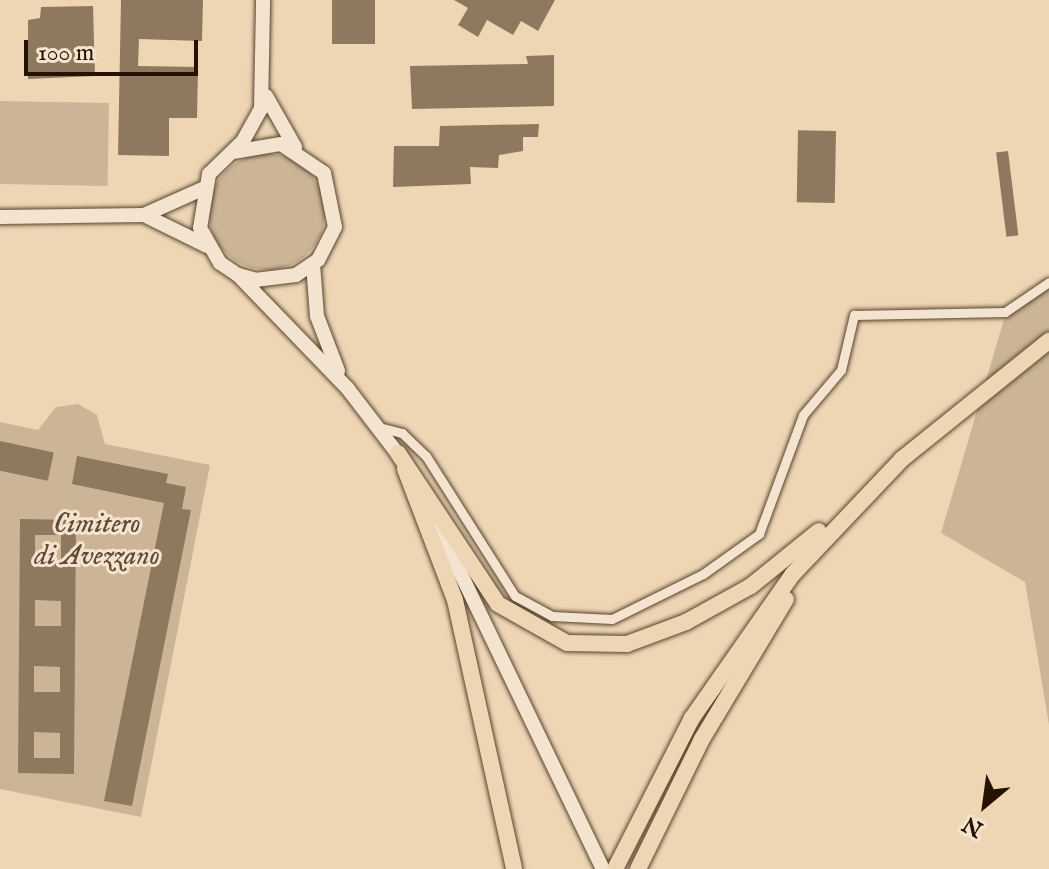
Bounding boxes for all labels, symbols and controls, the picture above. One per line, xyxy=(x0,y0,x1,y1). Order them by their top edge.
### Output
scale bar xyxy=(28,24,202,74)
text: 100 m xyxy=(38,38,94,69)
park label: Cimitero di Avezzano xyxy=(34,508,160,574)
north arrow xyxy=(945,765,1025,845)
text: N xyxy=(958,809,988,843)

